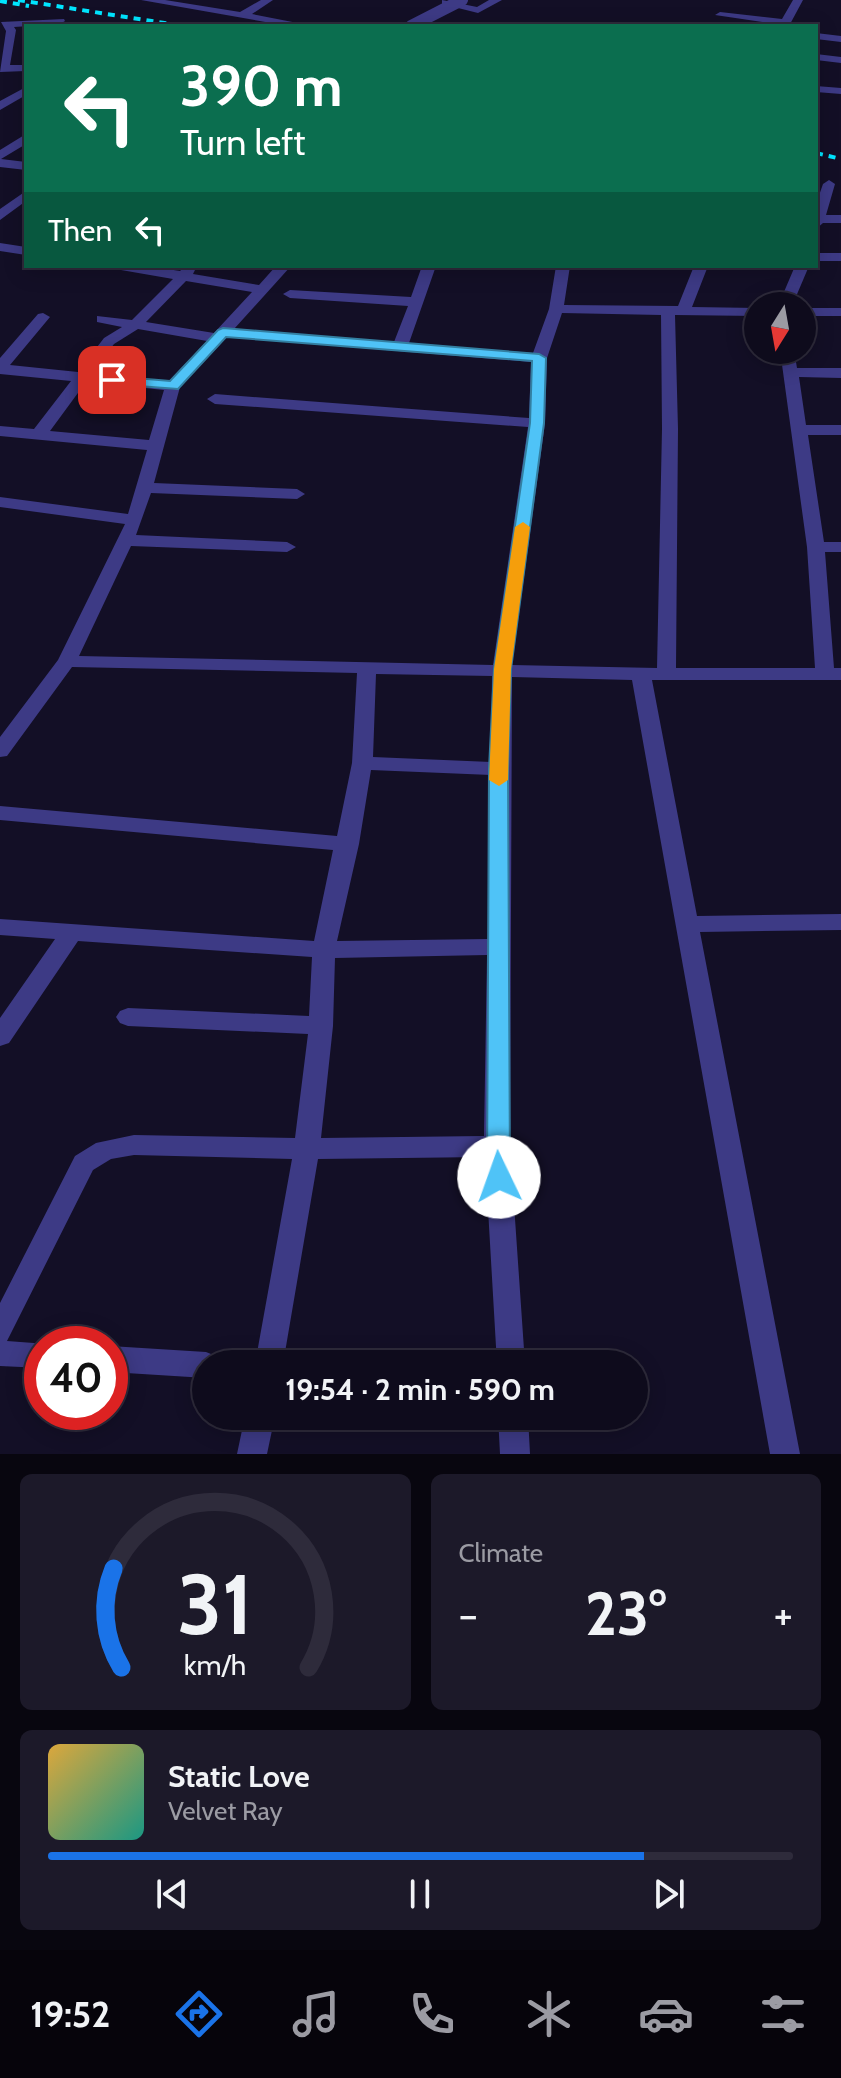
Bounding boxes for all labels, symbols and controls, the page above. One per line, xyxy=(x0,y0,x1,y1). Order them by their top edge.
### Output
text: 390 m xyxy=(180,52,342,120)
icon: left xyxy=(48,56,152,160)
text: Turn left xyxy=(180,120,305,164)
icon: left xyxy=(128,208,172,252)
text: Then xyxy=(48,212,112,249)
north arrow xyxy=(744,292,816,364)
map controls xyxy=(744,292,816,364)
pin xyxy=(78,346,146,414)
icon: arrive xyxy=(90,358,134,402)
position arrow xyxy=(457,1135,541,1219)
speed limit sign: 40 xyxy=(24,1326,128,1430)
text: 19:54 · 2 min · 590 m xyxy=(285,1371,555,1408)
text: Climate xyxy=(459,1537,543,1569)
text: 31 xyxy=(177,1554,253,1655)
text: 23° xyxy=(585,1577,666,1650)
text: − xyxy=(459,1588,478,1641)
text: + xyxy=(774,1588,793,1641)
text: km/h xyxy=(184,1647,247,1682)
text: Static Love xyxy=(168,1758,310,1795)
text: Velvet Ray xyxy=(168,1795,283,1827)
icon: previous xyxy=(150,1872,194,1916)
icon: pause xyxy=(398,1872,442,1916)
icon: next xyxy=(647,1872,691,1916)
icon: directions xyxy=(171,1986,227,2042)
icon: music xyxy=(288,1986,344,2042)
icon: phone xyxy=(404,1986,460,2042)
icon: climate xyxy=(521,1986,577,2042)
icon: car xyxy=(638,1986,694,2042)
icon: filters xyxy=(755,1986,811,2042)
text: 19:52 xyxy=(30,1992,110,2036)

